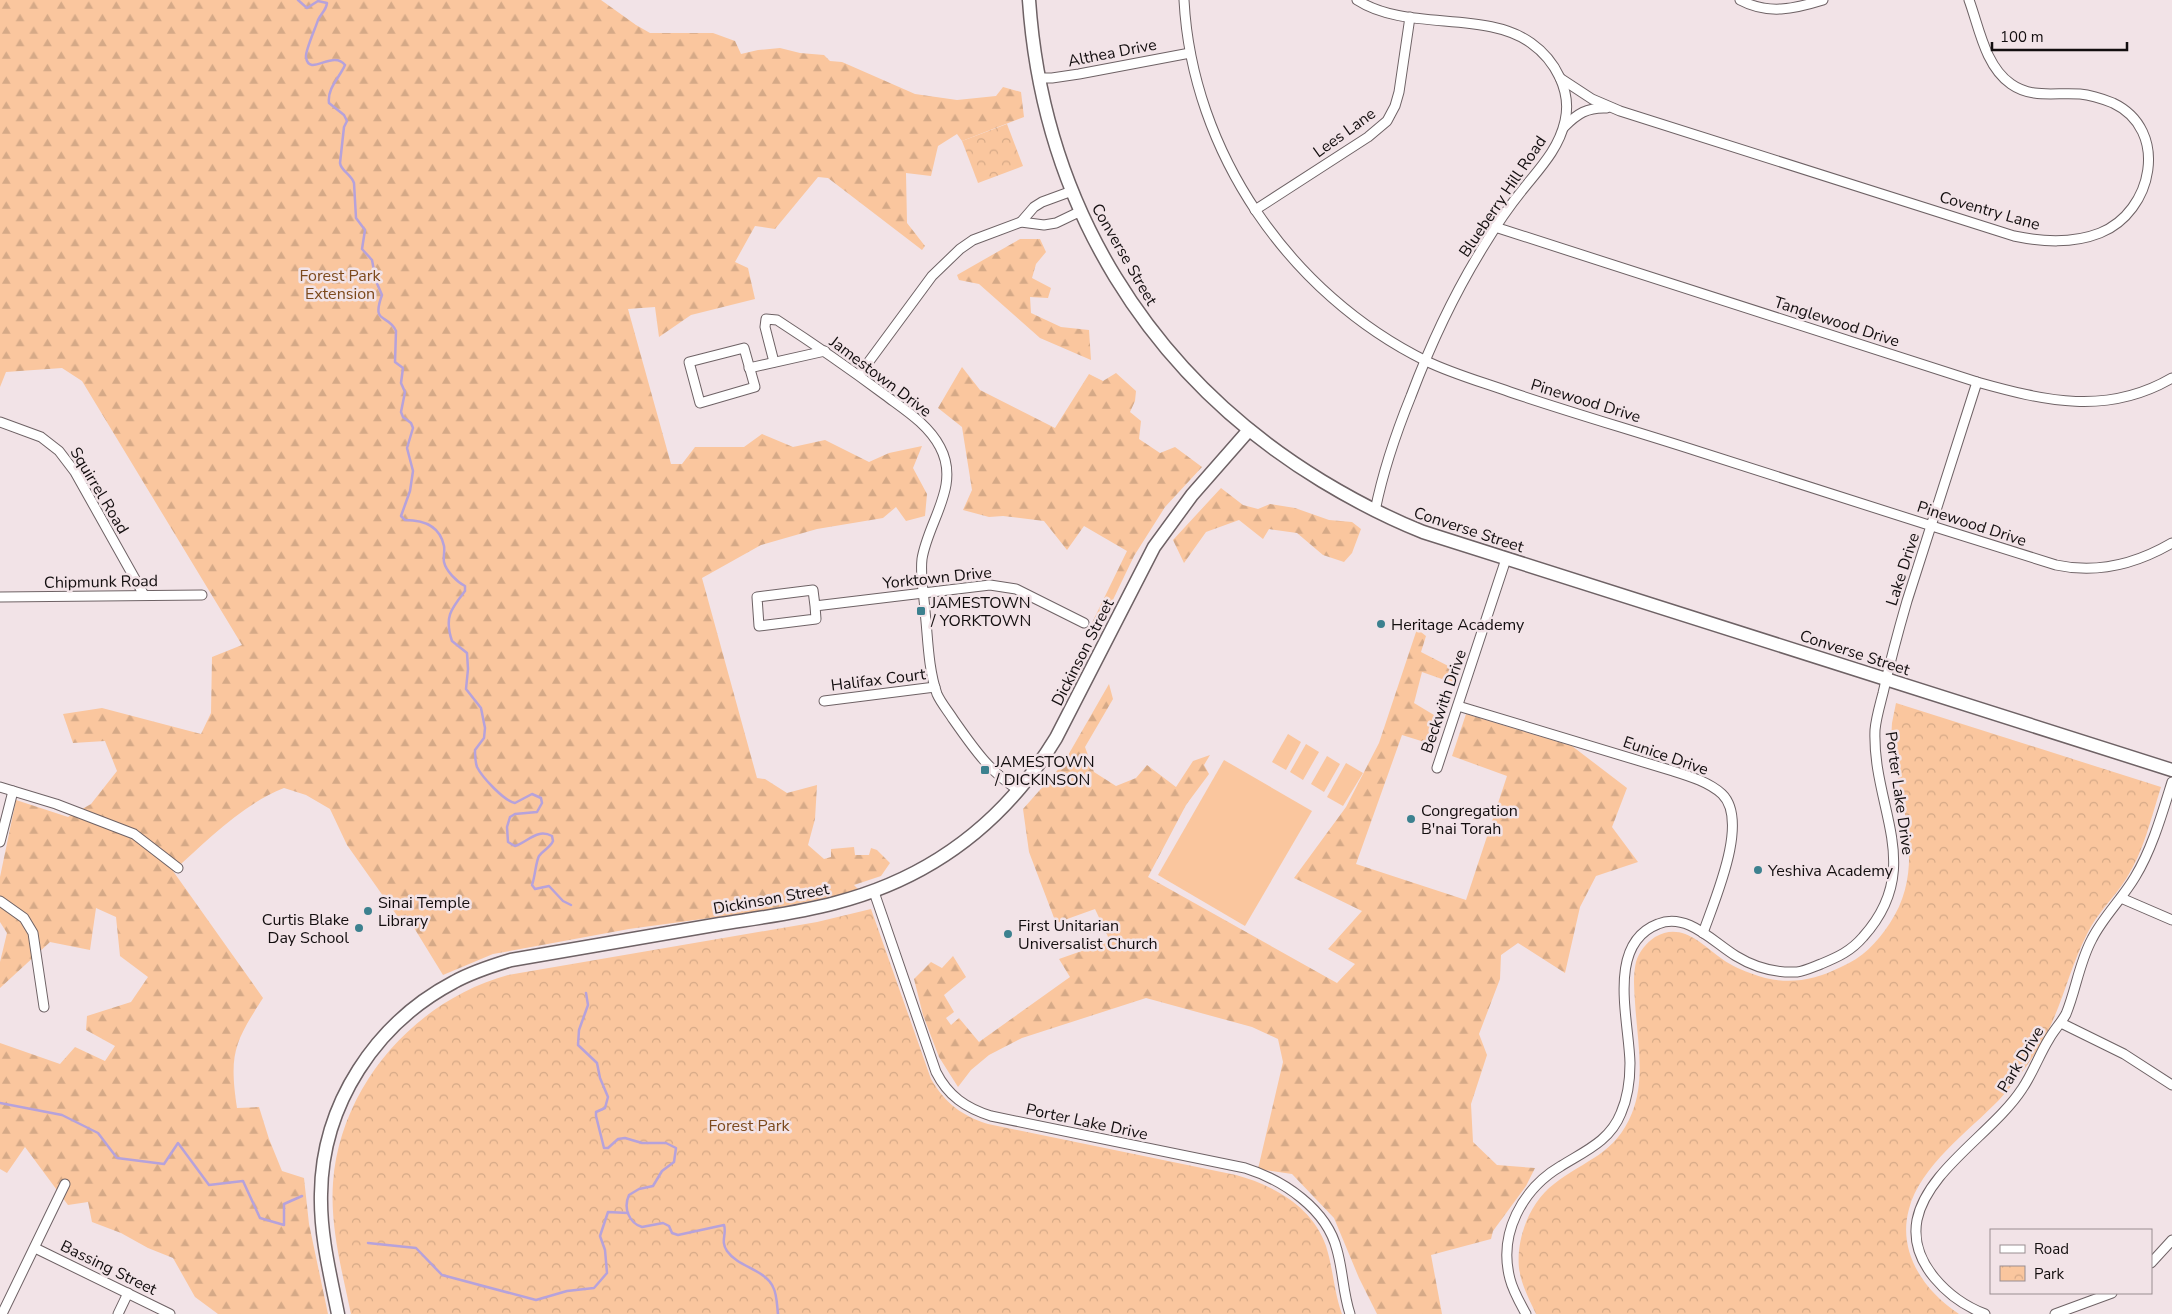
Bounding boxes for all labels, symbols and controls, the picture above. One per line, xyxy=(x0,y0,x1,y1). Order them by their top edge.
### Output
scale bar xyxy=(1992,20,2127,52)
text: 100 m xyxy=(2000,27,2044,47)
street label: Althea Drive xyxy=(1066,34,1158,72)
street label: Lees Lane xyxy=(1309,103,1380,163)
street label: Blueberry Hill Road xyxy=(1454,132,1552,262)
street label: Coventry Lane xyxy=(1937,186,2043,236)
street label: Converse Street xyxy=(1086,199,1162,310)
park label: Forest Park Extension xyxy=(300,265,381,305)
street label: Tanglewood Drive xyxy=(1771,291,1902,353)
street label: Jamestown Drive xyxy=(824,331,936,422)
street label: Pinewood Drive xyxy=(1528,374,1643,428)
street label: Squirrel Road xyxy=(65,443,134,538)
street label: Pinewood Drive xyxy=(1914,496,2029,552)
street label: Converse Street xyxy=(1411,502,1527,558)
street label: Lake Drive xyxy=(1881,530,1925,609)
street label: Yorktown Drive xyxy=(880,561,993,595)
street label: Chipmunk Road xyxy=(44,570,158,594)
place label: JAMESTOWN / YORKTOWN xyxy=(930,592,1031,632)
street label: Dickinson Street xyxy=(1046,595,1119,710)
marker: JAMESTOWN / YORKTOWN xyxy=(915,605,927,617)
place label: Heritage Academy xyxy=(1391,614,1525,636)
marker: Heritage Academy xyxy=(1375,618,1387,630)
street label: Converse Street xyxy=(1797,625,1913,681)
street label: Beckwith Drive xyxy=(1416,647,1472,756)
street label: Halifax Court xyxy=(830,663,927,697)
street label: Porter Lake Drive xyxy=(1879,730,1919,856)
street label: Eunice Drive xyxy=(1620,731,1711,781)
place label: JAMESTOWN / DICKINSON xyxy=(994,751,1095,791)
marker: JAMESTOWN / DICKINSON xyxy=(979,764,991,776)
place label: Congregation B'nai Torah xyxy=(1421,800,1518,840)
marker: Congregation B'nai Torah xyxy=(1405,813,1417,825)
place label: Yeshiva Academy xyxy=(1767,860,1894,882)
marker: Yeshiva Academy xyxy=(1752,864,1764,876)
street label: Dickinson Street xyxy=(712,878,831,920)
place label: Sinai Temple Library xyxy=(378,892,470,932)
marker: Sinai Temple Library xyxy=(362,905,374,917)
place label: Curtis Blake Day School xyxy=(262,909,349,949)
place label: First Unitarian Universalist Church xyxy=(1018,915,1158,955)
marker: Curtis Blake Day School xyxy=(353,922,365,934)
marker: First Unitarian Universalist Church xyxy=(1002,928,1014,940)
street label: Park Drive xyxy=(1992,1022,2049,1097)
street label: Porter Lake Drive xyxy=(1024,1098,1150,1146)
park label: Forest Park xyxy=(709,1115,790,1137)
legend xyxy=(1990,1229,2152,1294)
street label: Bassing Street xyxy=(57,1235,161,1301)
text: Road xyxy=(2034,1239,2069,1259)
text: Park xyxy=(2034,1264,2064,1284)

